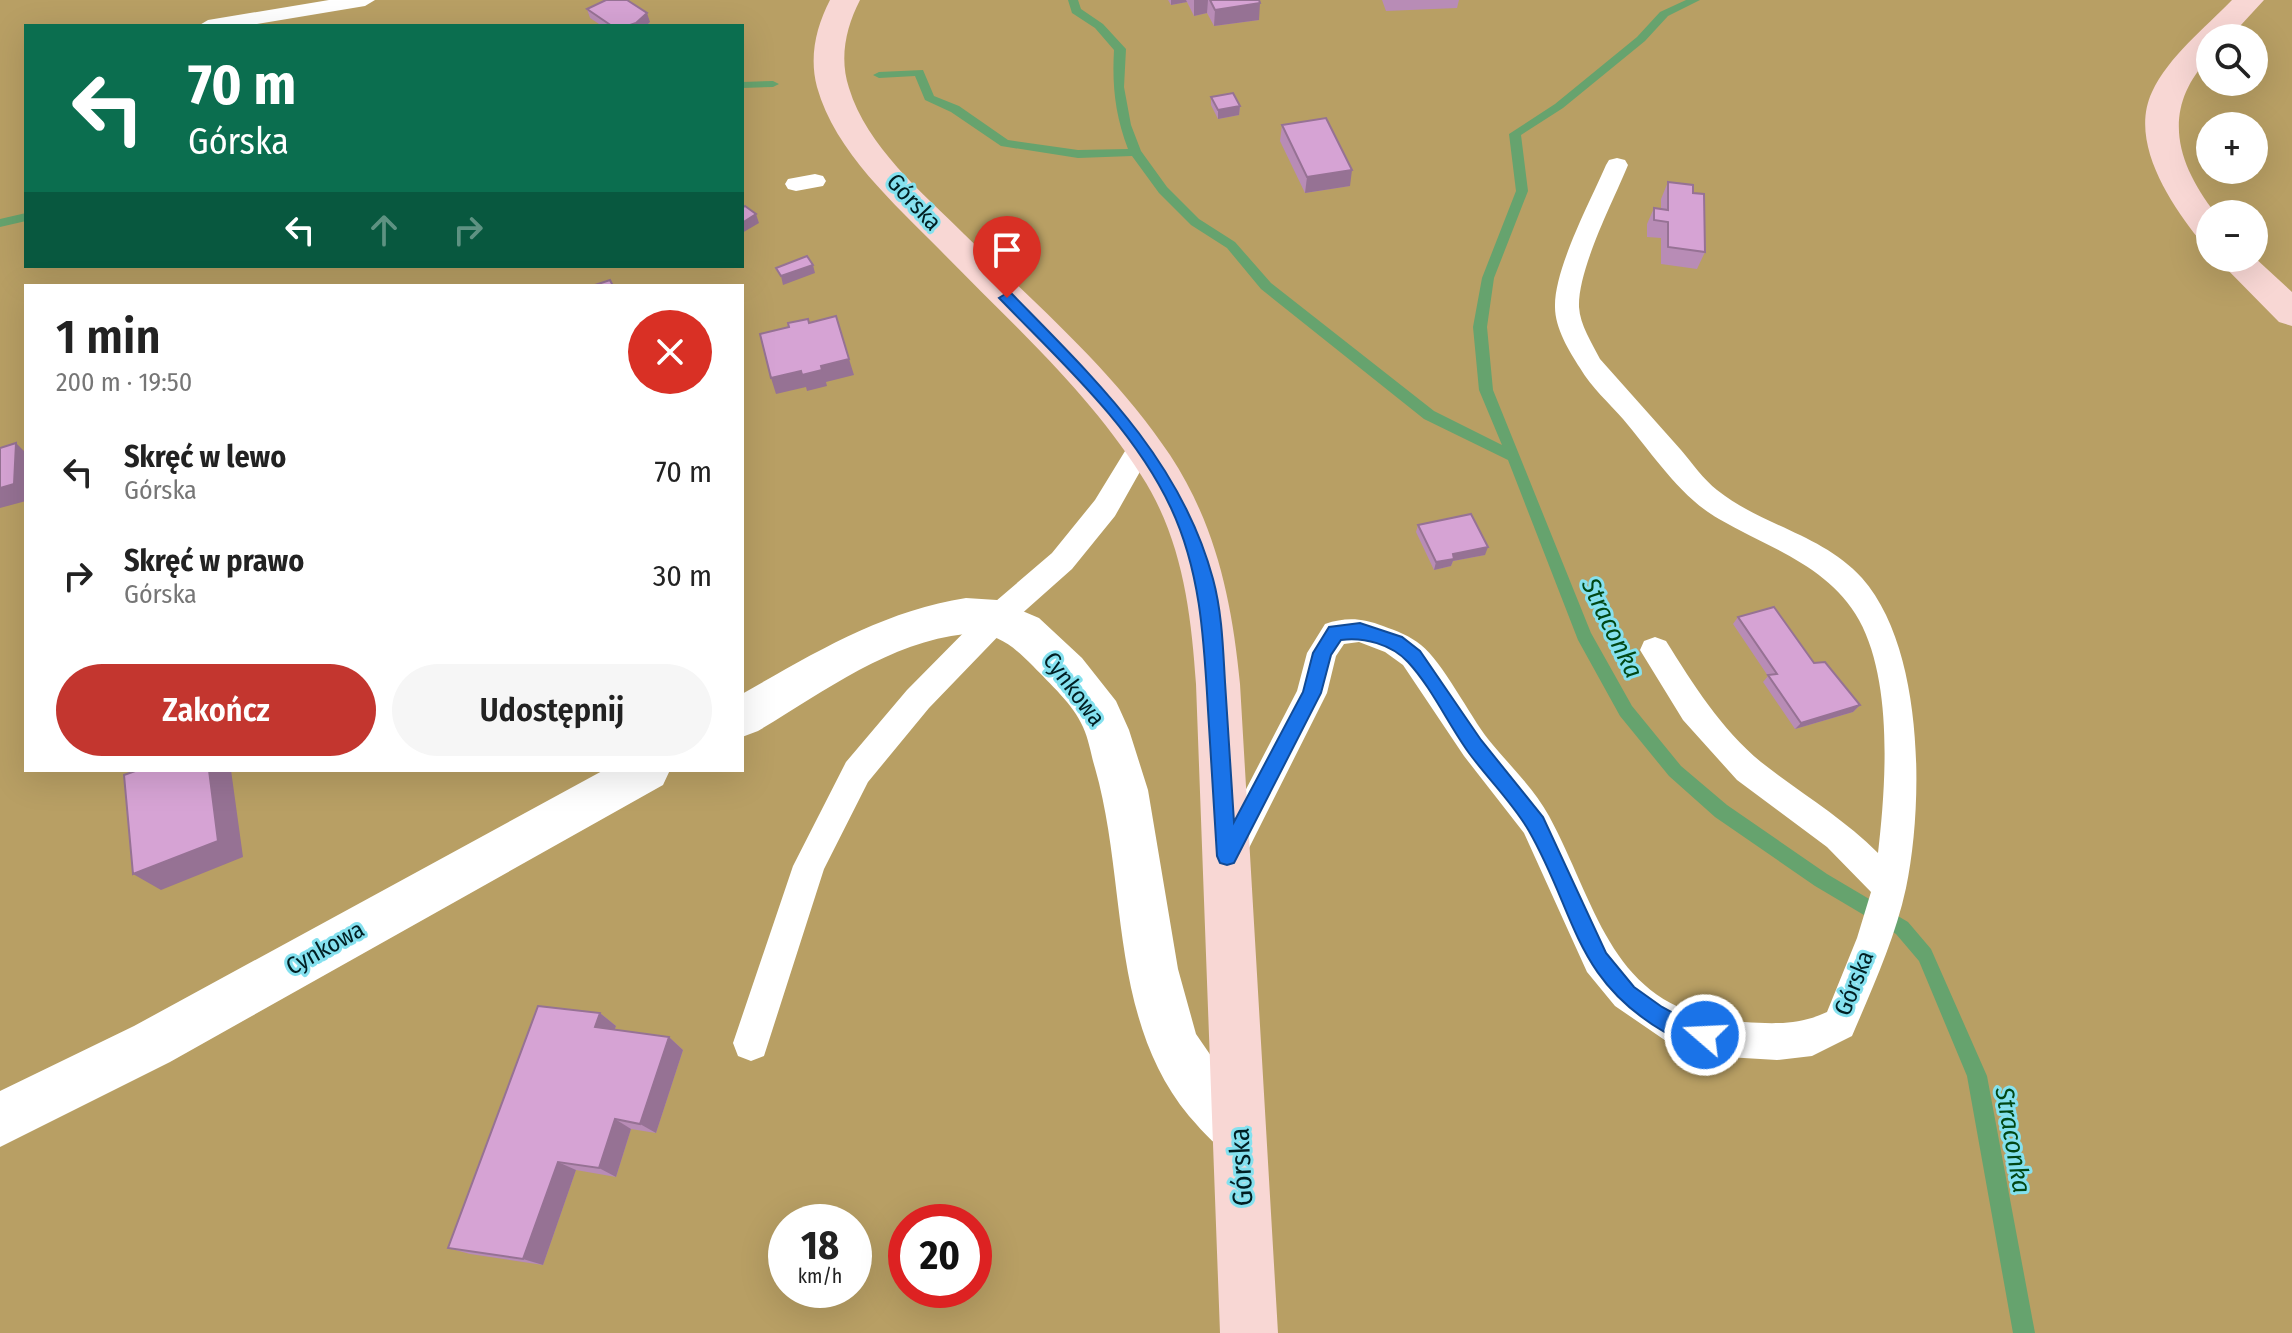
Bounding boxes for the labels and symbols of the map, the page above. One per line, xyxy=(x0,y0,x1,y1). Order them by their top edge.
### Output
street label: Górska xyxy=(881,168,947,236)
pin xyxy=(973,216,1041,298)
water label: Straconka xyxy=(1574,572,1649,683)
street label: Cynkowa xyxy=(1037,647,1111,731)
street label: Cynkowa xyxy=(281,915,369,981)
street label: Górska xyxy=(1828,947,1880,1019)
position arrow xyxy=(1663,993,1747,1077)
water label: Straconka xyxy=(1988,1084,2038,1195)
street label: Górska xyxy=(1222,1127,1260,1207)
speed limit sign: 20 xyxy=(888,1204,992,1308)

